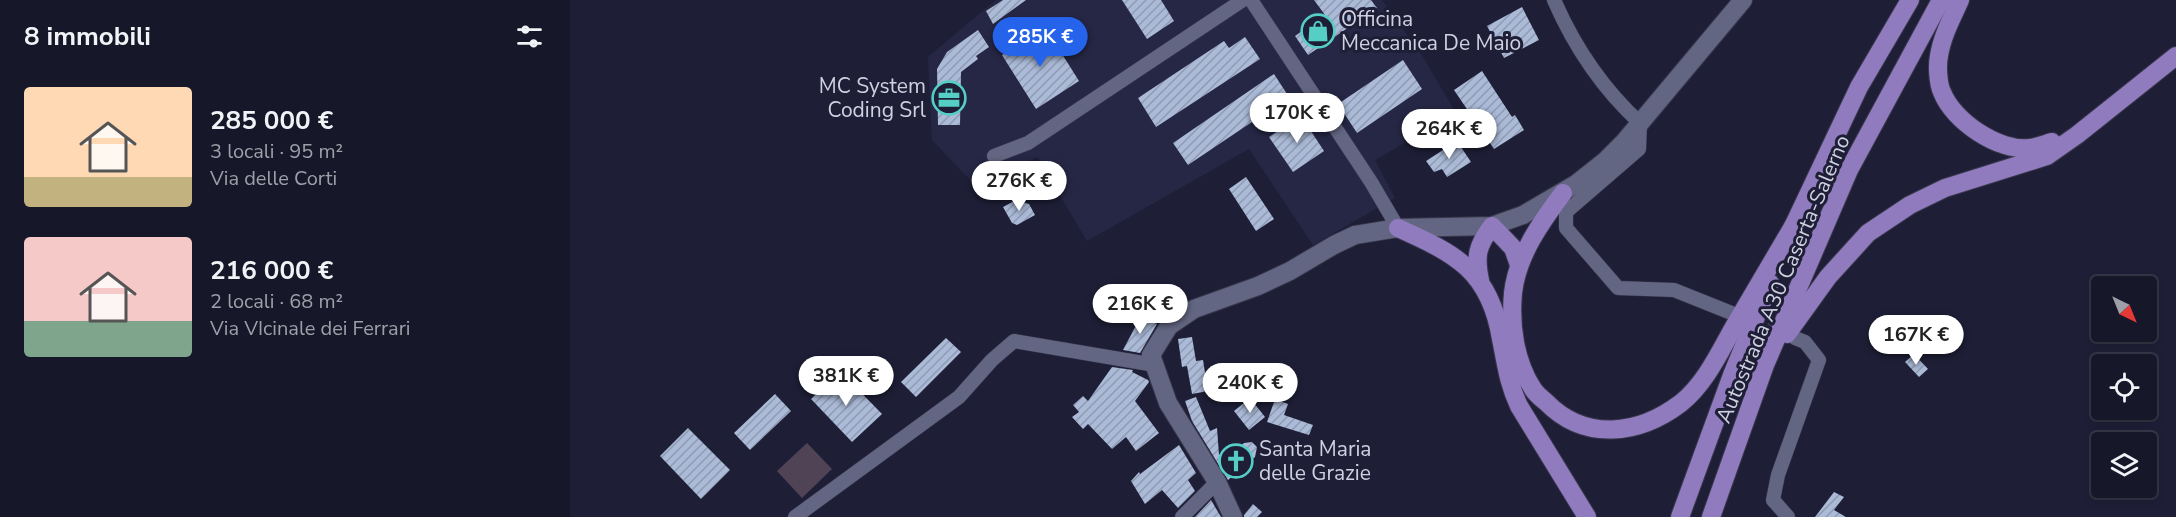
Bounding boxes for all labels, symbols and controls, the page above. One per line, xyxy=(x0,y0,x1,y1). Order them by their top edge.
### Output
place label: Officina Meccanica De Maio xyxy=(1341,5,1521,57)
shop icon: Officina Meccanica De Maio xyxy=(1300,13,1336,49)
pin: 285K € xyxy=(991,17,1089,68)
text: 8 immobili xyxy=(24,19,151,54)
icon: filters xyxy=(513,20,546,53)
text: 285K € xyxy=(1007,23,1073,50)
place label: MC System Coding Srl xyxy=(819,72,927,124)
office icon: MC System Coding Srl xyxy=(931,80,967,116)
pin: 170K € xyxy=(1248,93,1346,144)
text: 170K € xyxy=(1264,99,1330,126)
text: 285 000 € xyxy=(210,103,333,138)
pin: 264K € xyxy=(1400,109,1498,160)
icon: home xyxy=(72,111,144,183)
text: 264K € xyxy=(1416,115,1482,142)
street label: Autostrada A30 Caserta-Salerno xyxy=(1709,131,1857,427)
text: 3 locali · 95 m² xyxy=(210,138,343,165)
pin: 276K € xyxy=(970,161,1068,212)
text: Via delle Corti xyxy=(210,165,337,192)
text: 276K € xyxy=(986,167,1052,194)
text: 216 000 € xyxy=(210,253,333,288)
icon: home xyxy=(72,261,144,333)
north arrow xyxy=(2091,276,2157,342)
map controls xyxy=(2091,276,2157,498)
pin: 216K € xyxy=(1091,284,1189,335)
text: 2 locali · 68 m² xyxy=(210,288,343,315)
text: 216K € xyxy=(1107,290,1173,317)
text: Via VIcinale dei Ferrari xyxy=(210,315,410,342)
pin: 167K € xyxy=(1867,315,1965,366)
text: 167K € xyxy=(1883,321,1949,348)
button: locate xyxy=(2091,354,2157,420)
pin: 381K € xyxy=(797,356,895,407)
text: 381K € xyxy=(813,362,879,389)
pin: 240K € xyxy=(1201,363,1299,414)
text: 240K € xyxy=(1217,369,1283,396)
button: layers xyxy=(2091,432,2157,498)
place label: Santa Maria delle Grazie xyxy=(1259,435,1371,487)
church icon: Santa Maria delle Grazie xyxy=(1218,443,1254,479)

